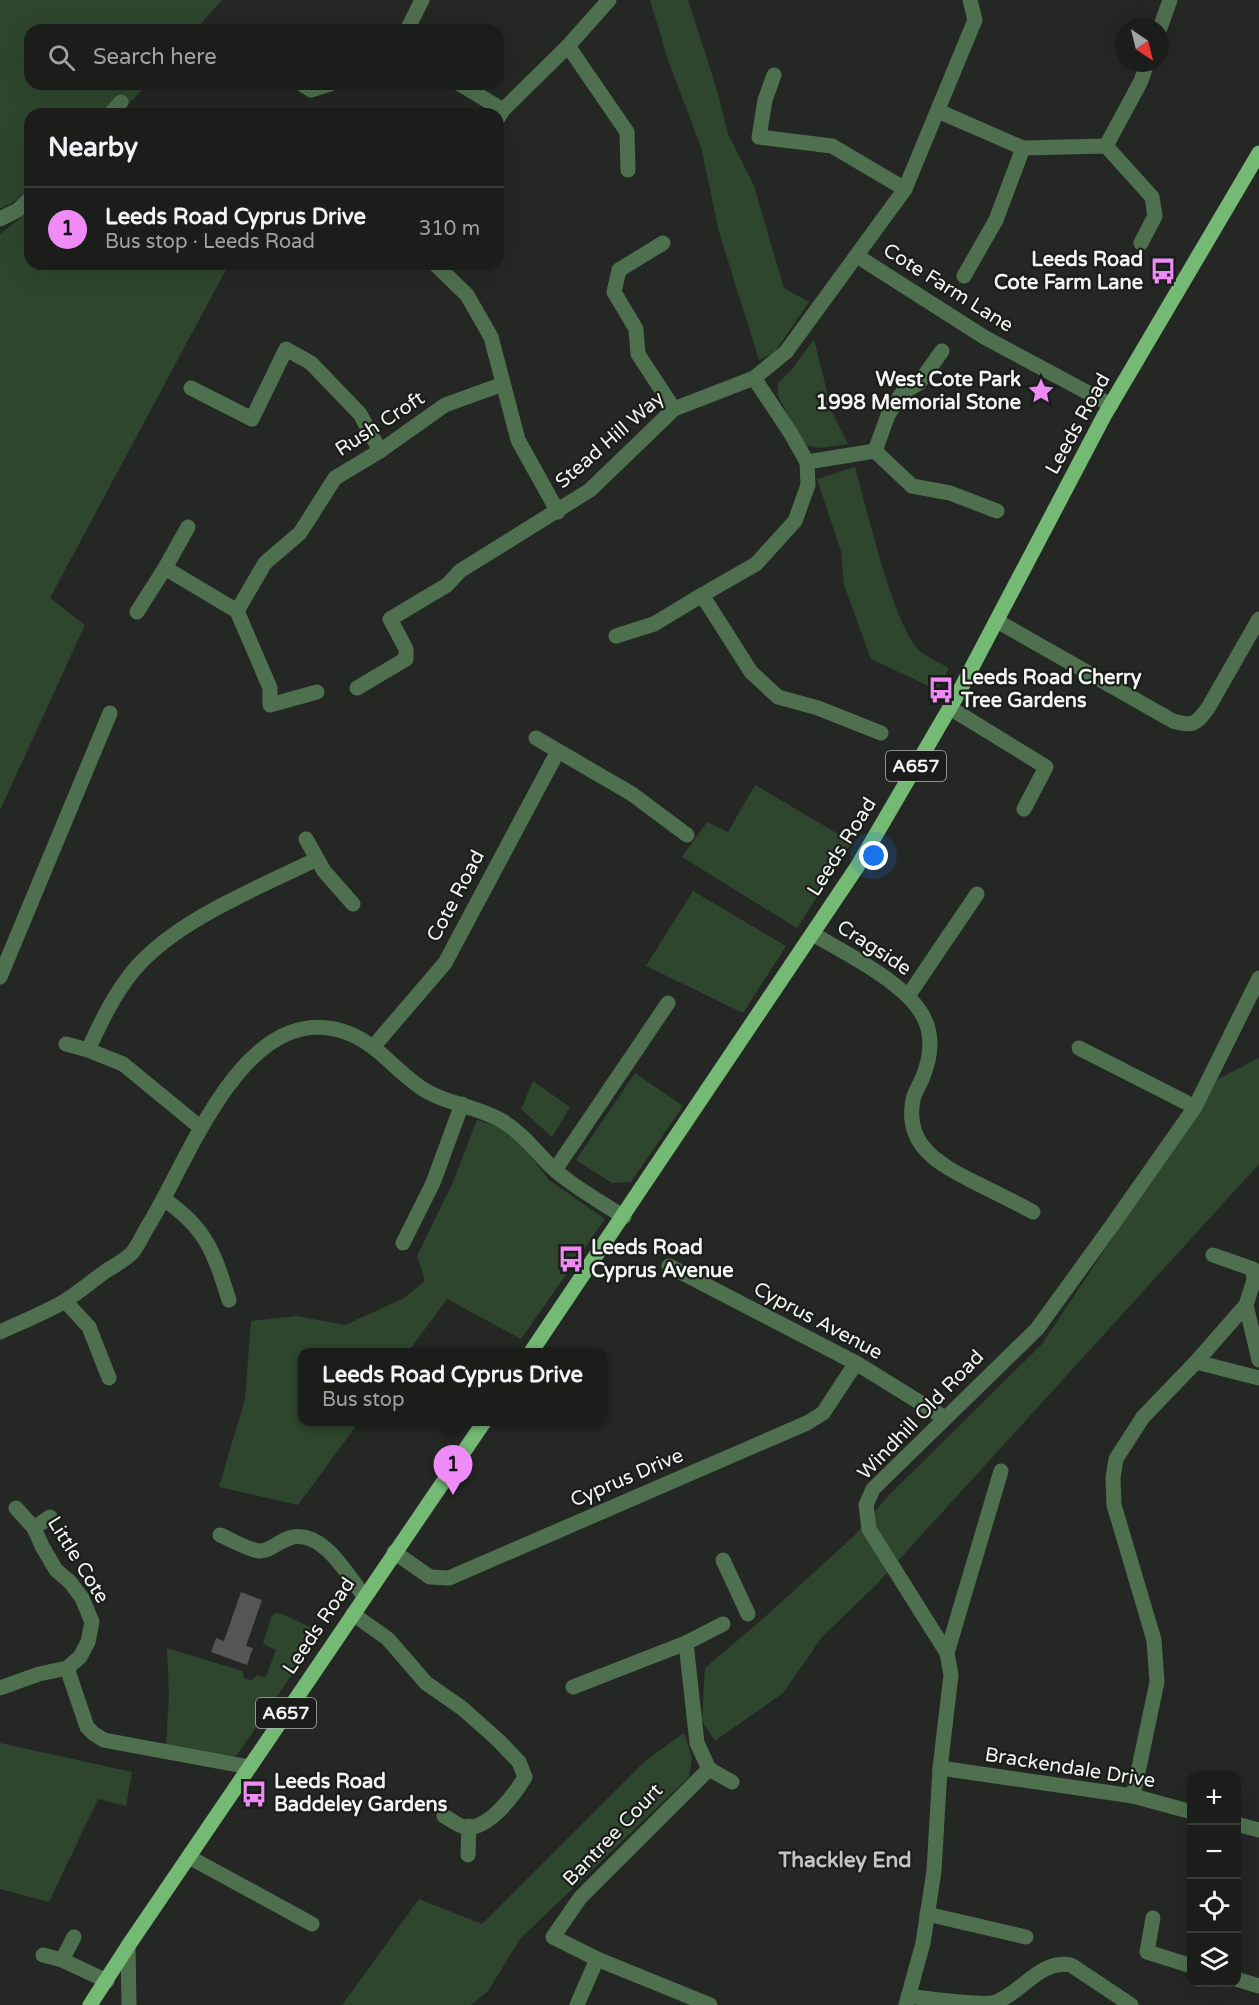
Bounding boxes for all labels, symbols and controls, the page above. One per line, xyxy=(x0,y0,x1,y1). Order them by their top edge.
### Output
north arrow xyxy=(1115,18,1169,72)
search box xyxy=(24,24,504,90)
icon: search xyxy=(45,41,78,74)
text: Search here xyxy=(93,44,217,70)
text: Nearby xyxy=(48,132,138,163)
text: Leeds Road Cyprus Drive xyxy=(105,204,366,230)
text: 1 xyxy=(61,217,74,241)
text: 310 m xyxy=(419,217,480,241)
text: Bus stop · Leeds Road xyxy=(105,230,315,254)
street label: Cote Farm Lane xyxy=(878,238,1018,338)
place label: Leeds Road Cote Farm Lane xyxy=(994,248,1143,295)
bus stop icon: Leeds Road Cote Farm Lane xyxy=(1148,256,1178,286)
place label: West Cote Park 1998 Memorial Stone xyxy=(816,368,1021,415)
street label: Leeds Road xyxy=(1040,369,1116,479)
place icon: West Cote Park 1998 Memorial Stone xyxy=(1026,376,1056,406)
street label: Rush Croft xyxy=(331,386,429,462)
street label: Stead Hill Way xyxy=(551,386,669,494)
place label: Leeds Road Cherry Tree Gardens xyxy=(960,666,1142,713)
bus stop icon: Leeds Road Cherry Tree Gardens xyxy=(926,675,956,705)
road number: A657 xyxy=(886,751,946,781)
street label: Leeds Road xyxy=(802,793,882,901)
your location xyxy=(859,841,888,870)
street label: Cote Road xyxy=(422,846,490,946)
street label: Cragside xyxy=(832,915,916,981)
place label: Leeds Road Cyprus Avenue xyxy=(591,1236,733,1283)
bus stop icon: Leeds Road Cyprus Avenue xyxy=(556,1244,586,1274)
street label: Cyprus Avenue xyxy=(749,1277,887,1365)
street label: Windhill Old Road xyxy=(853,1345,989,1485)
popup xyxy=(298,1348,607,1426)
text: Leeds Road Cyprus Drive xyxy=(322,1362,583,1388)
text: Bus stop xyxy=(322,1388,405,1412)
street label: Cyprus Drive xyxy=(567,1443,687,1513)
pin: 1 xyxy=(434,1446,472,1495)
street label: Little Cote xyxy=(42,1512,114,1608)
street label: Leeds Road xyxy=(278,1573,360,1679)
road number: A657 xyxy=(256,1698,316,1728)
street label: Brackendale Drive xyxy=(983,1743,1157,1793)
place label: Leeds Road Baddeley Gardens xyxy=(274,1770,448,1817)
map controls xyxy=(1187,1771,1241,1987)
button: + xyxy=(1187,1771,1241,1825)
bus stop icon: Leeds Road Baddeley Gardens xyxy=(239,1779,269,1809)
street label: Bantree Court xyxy=(558,1779,668,1891)
button: − xyxy=(1187,1825,1241,1879)
district label: Thackley End xyxy=(778,1848,911,1873)
button: locate xyxy=(1187,1879,1241,1933)
button: layers xyxy=(1187,1933,1241,1987)

